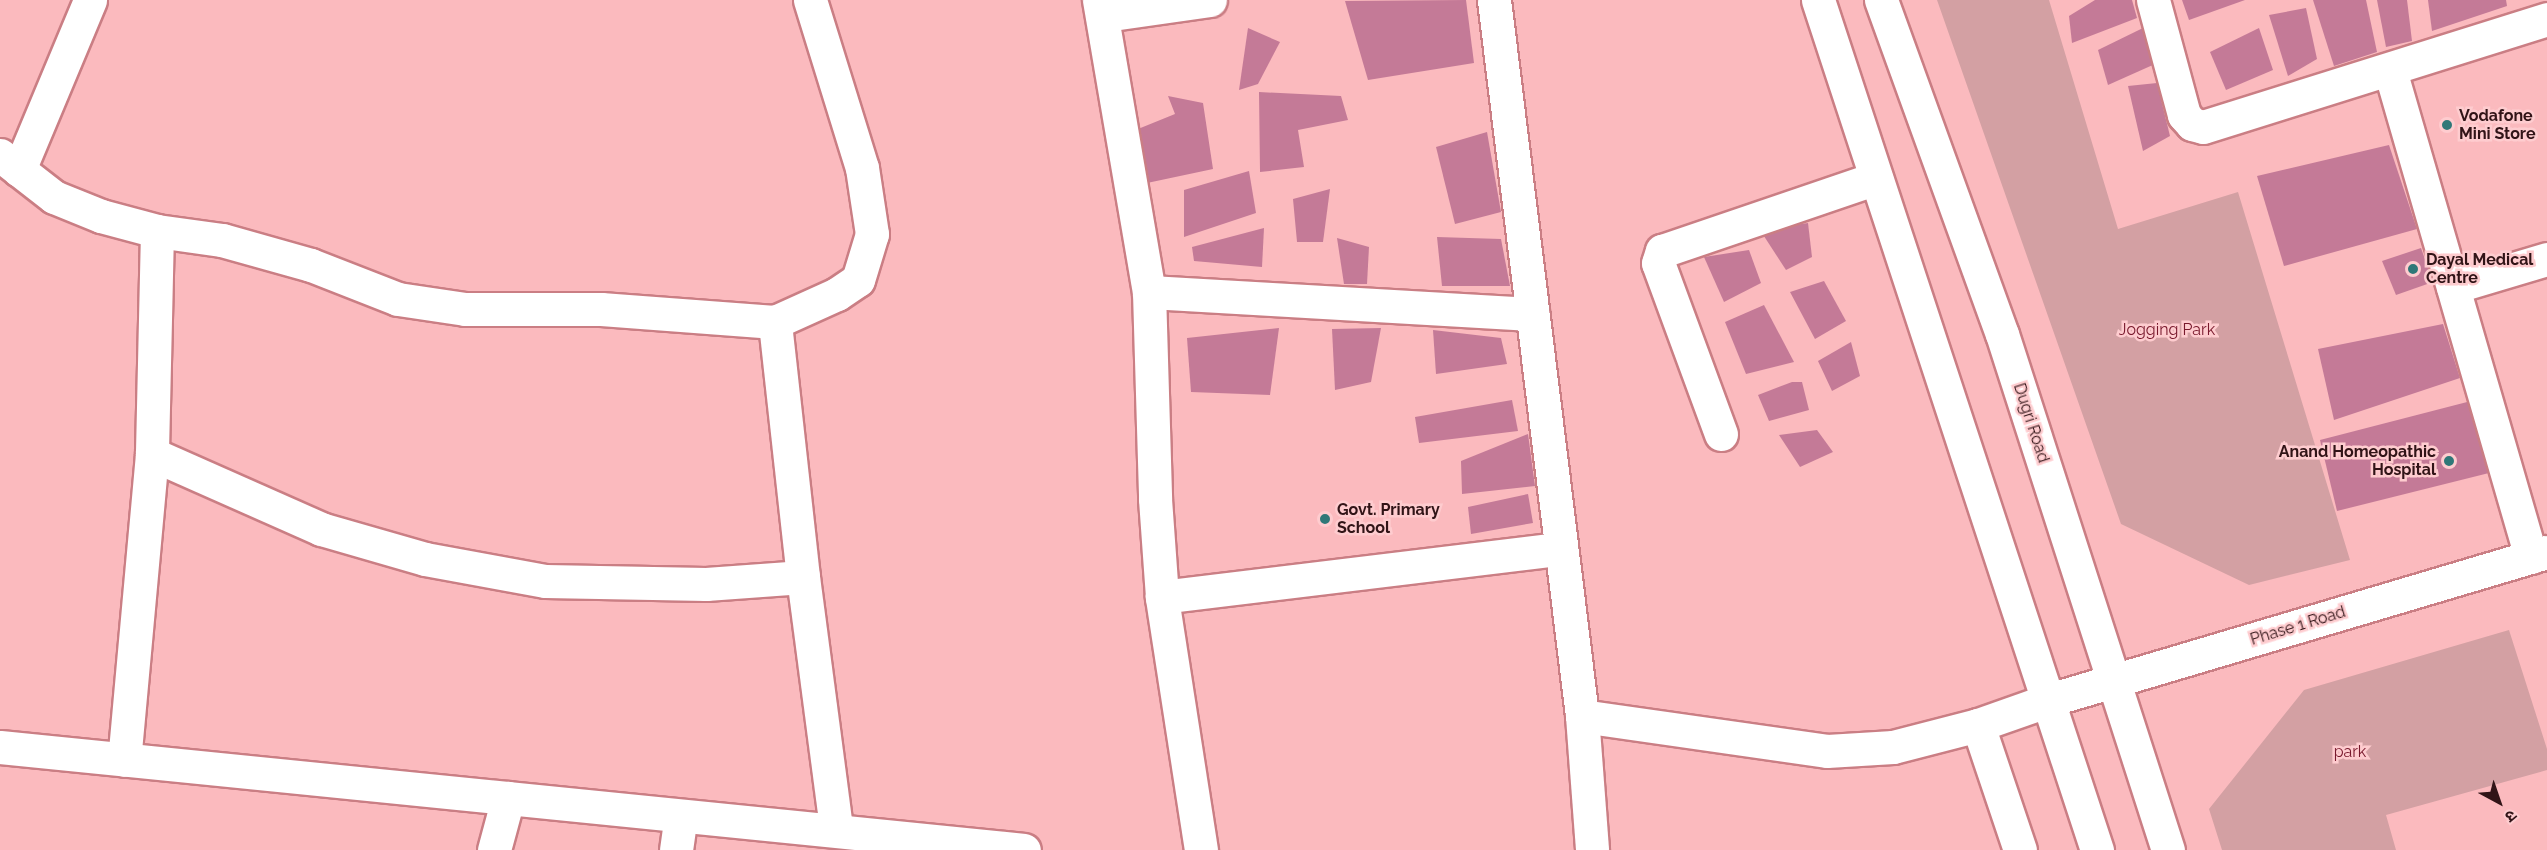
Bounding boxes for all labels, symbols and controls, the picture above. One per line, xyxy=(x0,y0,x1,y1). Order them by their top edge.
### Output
place label: Vodafone Mini Store xyxy=(2459,106,2536,144)
marker: Vodafone Mini Store xyxy=(2440,118,2454,132)
place label: Dayal Medical Centre xyxy=(2426,250,2534,288)
marker: Dayal Medical Centre xyxy=(2404,260,2422,278)
park label: Jogging Park xyxy=(2119,320,2215,340)
street label: Dugri Road xyxy=(2009,381,2053,465)
place label: Anand Homeopathic Hospital xyxy=(2279,442,2436,480)
marker: Anand Homeopathic Hospital xyxy=(2440,452,2458,470)
place label: Govt. Primary School xyxy=(1337,500,1440,538)
marker: Govt. Primary School xyxy=(1318,512,1332,526)
street label: Phase 1 Road xyxy=(2248,602,2348,650)
park label: park xyxy=(2334,742,2366,762)
north arrow xyxy=(2469,772,2529,832)
text: उ xyxy=(2501,806,2521,826)

